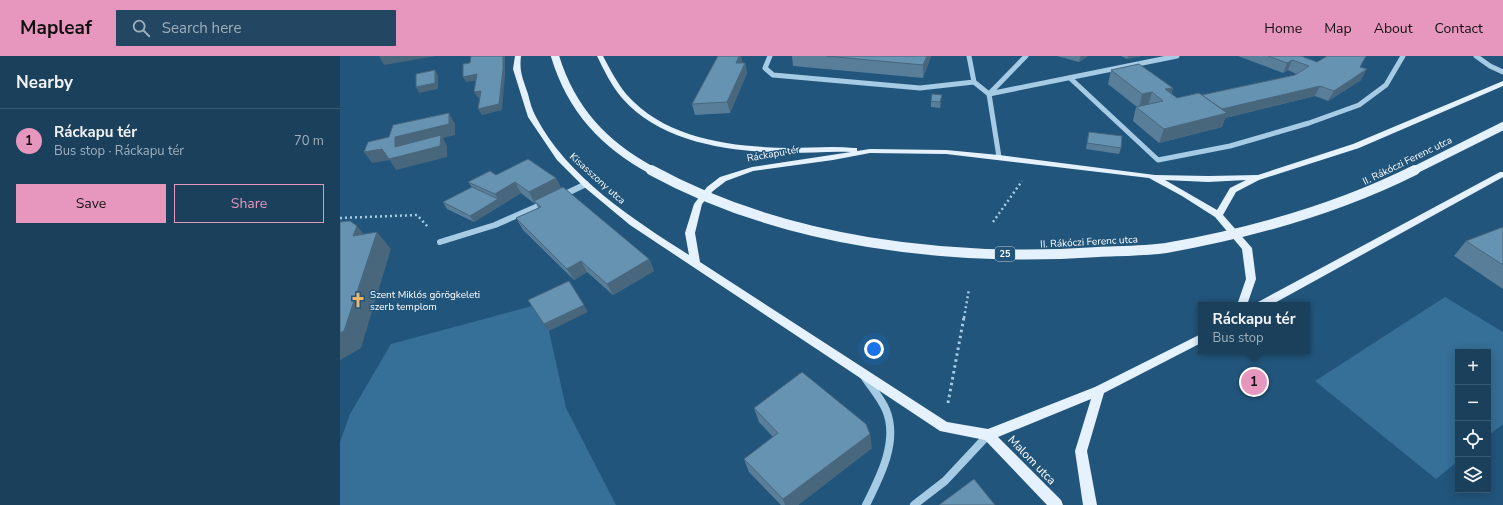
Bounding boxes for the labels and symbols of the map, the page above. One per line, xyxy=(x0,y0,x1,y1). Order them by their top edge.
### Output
street label: II. Rákóczi Ferenc utca xyxy=(1360,133,1454,189)
street label: Ráckapu tér xyxy=(746,142,801,165)
street label: Kisasszony utca xyxy=(566,150,628,208)
street label: II. Rákóczi Ferenc utca xyxy=(1040,232,1138,252)
road number: 25 xyxy=(995,247,1015,261)
place label: Szent Miklós görögkeleti szerb templom xyxy=(370,288,480,314)
church icon: Szent Miklós görögkeleti szerb templom xyxy=(349,291,367,309)
your location xyxy=(864,339,884,359)
pin: 1 xyxy=(1241,367,1267,397)
street label: Malom utca xyxy=(1004,432,1060,488)

